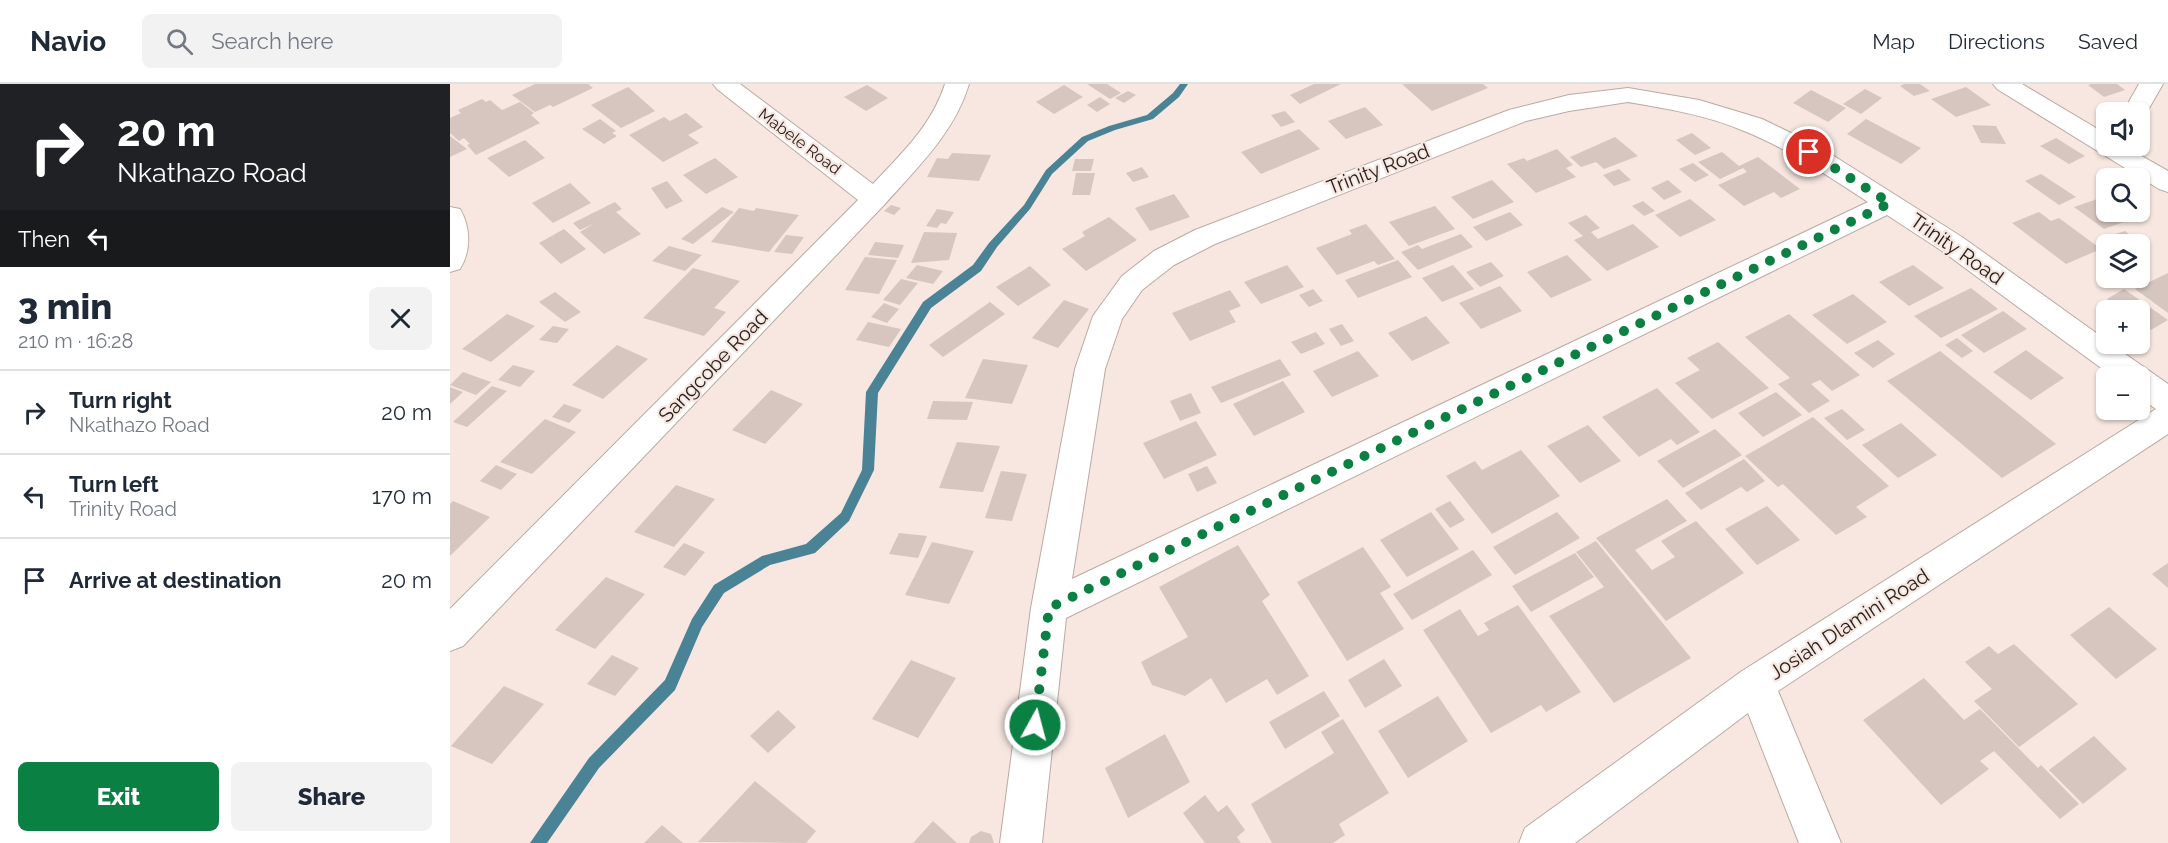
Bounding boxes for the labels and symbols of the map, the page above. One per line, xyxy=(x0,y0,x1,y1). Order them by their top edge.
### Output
street label: Mabele Road xyxy=(755,104,845,179)
pin xyxy=(1783,126,1834,177)
street label: Trinity Road xyxy=(1323,138,1433,200)
street label: Trinity Road xyxy=(1906,208,2008,290)
street label: Sangcobe Road xyxy=(653,305,773,427)
street label: Josiah Dlamini Road xyxy=(1765,563,1933,685)
position arrow xyxy=(1003,693,1067,757)

